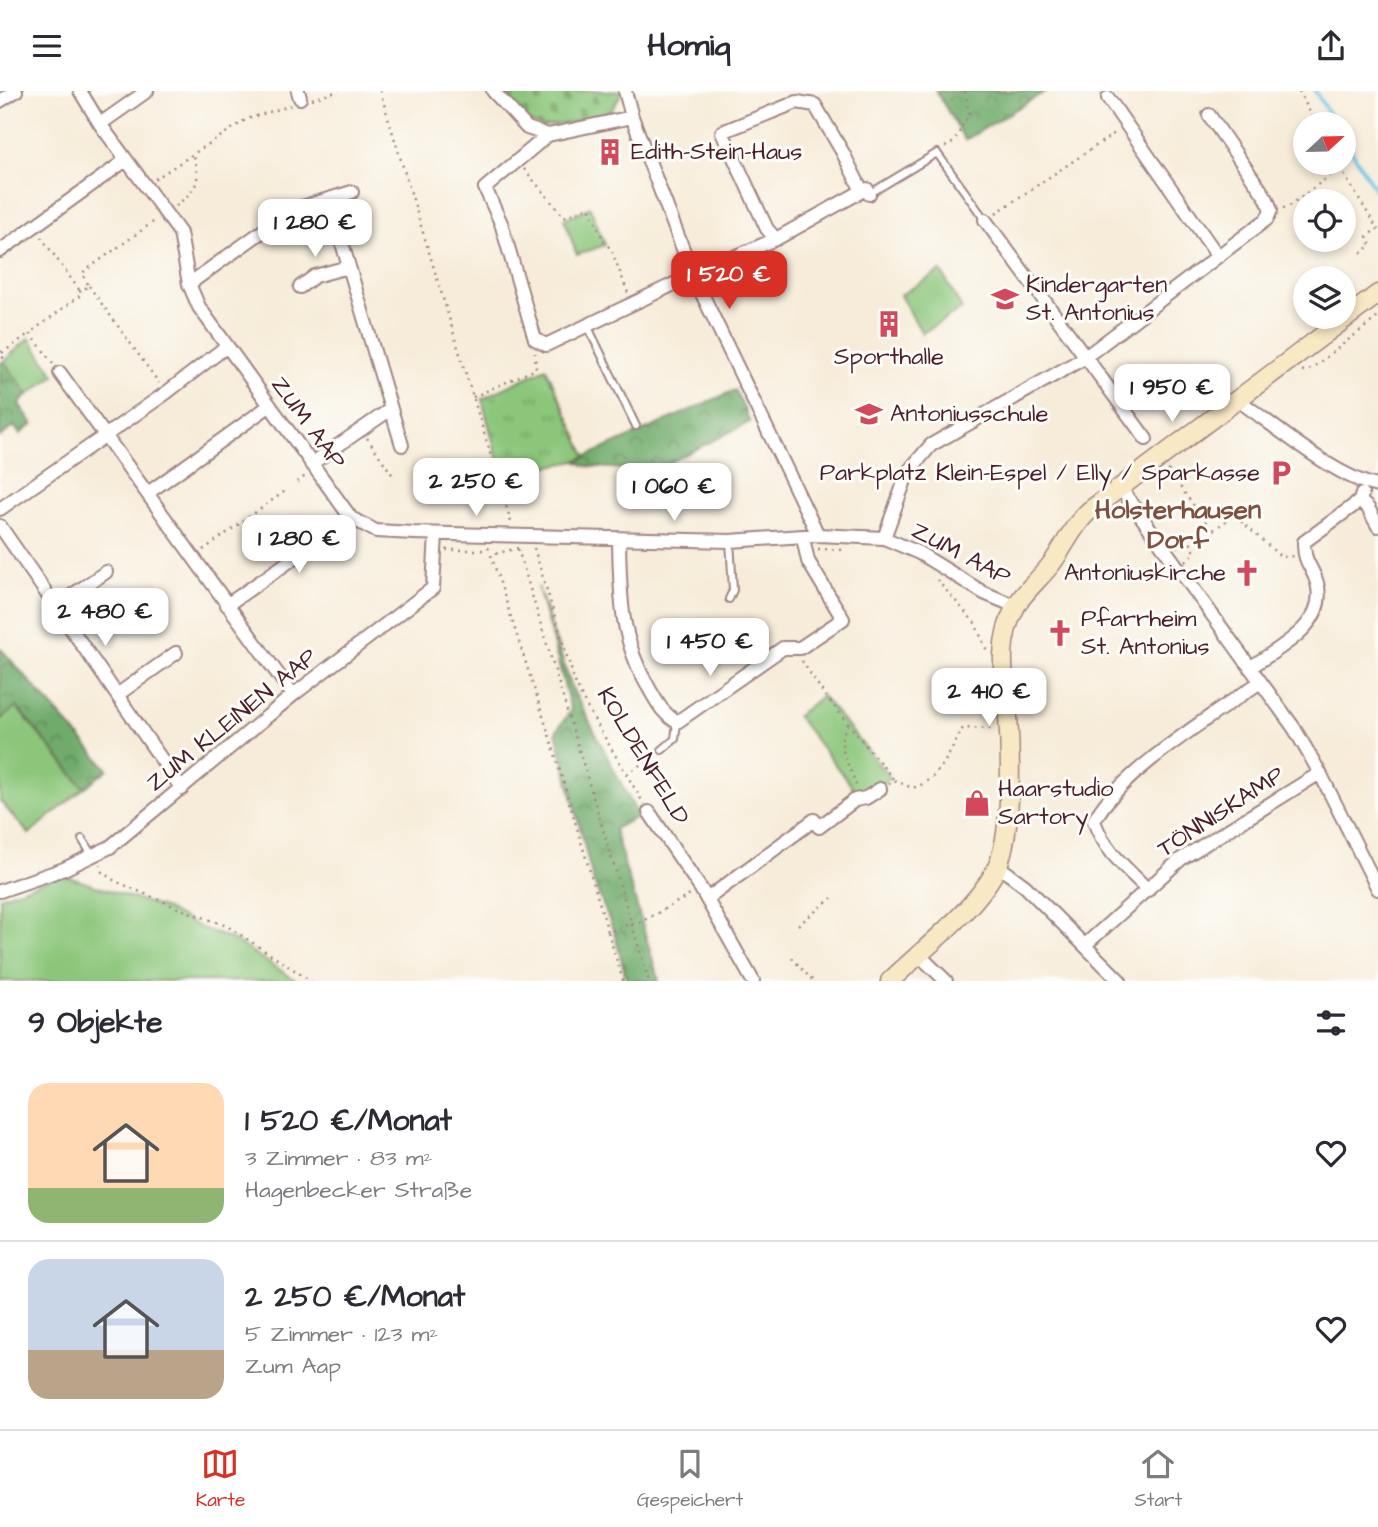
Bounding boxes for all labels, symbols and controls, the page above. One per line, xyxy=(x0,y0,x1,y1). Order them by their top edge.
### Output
text: Homiq xyxy=(647,23,731,68)
icon: menu xyxy=(28,27,66,65)
icon: share xyxy=(1312,27,1350,65)
north arrow xyxy=(1293,112,1356,175)
map controls xyxy=(1293,112,1356,329)
place label: Edith-Stein-Haus xyxy=(631,135,802,169)
building icon: Edith-Stein-Haus xyxy=(595,137,625,167)
button: locate xyxy=(1293,189,1356,252)
pin: 1 280 € xyxy=(250,199,380,259)
text: 1 280 € xyxy=(274,206,356,238)
pin: 1 520 € xyxy=(664,251,794,311)
text: 1 520 € xyxy=(687,258,771,290)
button: layers xyxy=(1293,266,1356,329)
place label: Kindergarten St. Antonius xyxy=(1026,268,1167,330)
school or university icon: Kindergarten St. Antonius xyxy=(990,284,1020,314)
building icon: Sporthalle xyxy=(874,309,904,339)
place label: Sporthalle xyxy=(834,340,944,374)
pin: 1 950 € xyxy=(1107,365,1237,424)
street label: ZUM AAP xyxy=(263,369,353,477)
text: 1 950 € xyxy=(1130,371,1214,403)
place label: Antoniusschule xyxy=(890,397,1049,431)
school or university icon: Antoniusschule xyxy=(854,399,884,429)
place label: Parkplatz Klein-Espel / Elly / Sparkasse xyxy=(820,456,1260,491)
parking icon: Parkplatz Klein-Espel / Elly / Sparkasse xyxy=(1266,458,1296,488)
pin: 2 250 € xyxy=(411,459,541,518)
pin: 1 060 € xyxy=(609,463,739,523)
text: 2 250 € xyxy=(429,465,523,497)
text: 1 060 € xyxy=(632,470,716,502)
district label: Holsterhausen Dorf xyxy=(1095,492,1261,558)
street label: ZUM AAP xyxy=(905,514,1017,594)
pin: 1 280 € xyxy=(234,515,364,575)
text: 1 280 € xyxy=(258,522,340,554)
place label: Antoniuskirche xyxy=(1064,556,1226,590)
church icon: Antoniuskirche xyxy=(1232,558,1262,588)
pin: 2 480 € xyxy=(40,589,170,648)
text: 2 480 € xyxy=(58,595,152,627)
place label: Pfarrheim St. Antonius xyxy=(1081,602,1210,664)
church icon: Pfarrheim St. Antonius xyxy=(1045,618,1075,648)
pin: 1 450 € xyxy=(645,619,775,678)
text: 1 450 € xyxy=(667,625,753,657)
street label: ZUM KLEINEN AAP xyxy=(139,640,325,800)
pin: 2 410 € xyxy=(924,669,1054,728)
text: 2 410 € xyxy=(948,675,1030,707)
street label: KOLDENFELD xyxy=(589,681,697,831)
street label: TÖNNISKAMP xyxy=(1151,758,1291,866)
place label: Haarstudio Sartory xyxy=(998,772,1114,835)
shop icon: Haarstudio Sartory xyxy=(962,788,992,818)
text: 9 Objekte xyxy=(28,1002,162,1044)
icon: filters xyxy=(1312,1004,1350,1042)
text: 1 520 €/Monat xyxy=(245,1100,452,1142)
icon: home xyxy=(84,1111,168,1195)
icon: heart xyxy=(1312,1134,1350,1172)
text: 3 Zimmer · 83 m² xyxy=(245,1142,432,1174)
text: Hagenbecker Straße xyxy=(245,1174,472,1206)
text: 2 250 €/Monat xyxy=(245,1276,465,1318)
icon: home xyxy=(84,1287,168,1371)
icon: heart xyxy=(1312,1310,1350,1348)
text: 5 Zimmer · 123 m² xyxy=(245,1318,438,1350)
text: Zum Aap xyxy=(245,1350,341,1382)
tab: Karte xyxy=(196,1445,245,1514)
tab: Gespeichert xyxy=(637,1445,743,1514)
tab: Start xyxy=(1135,1445,1182,1514)

